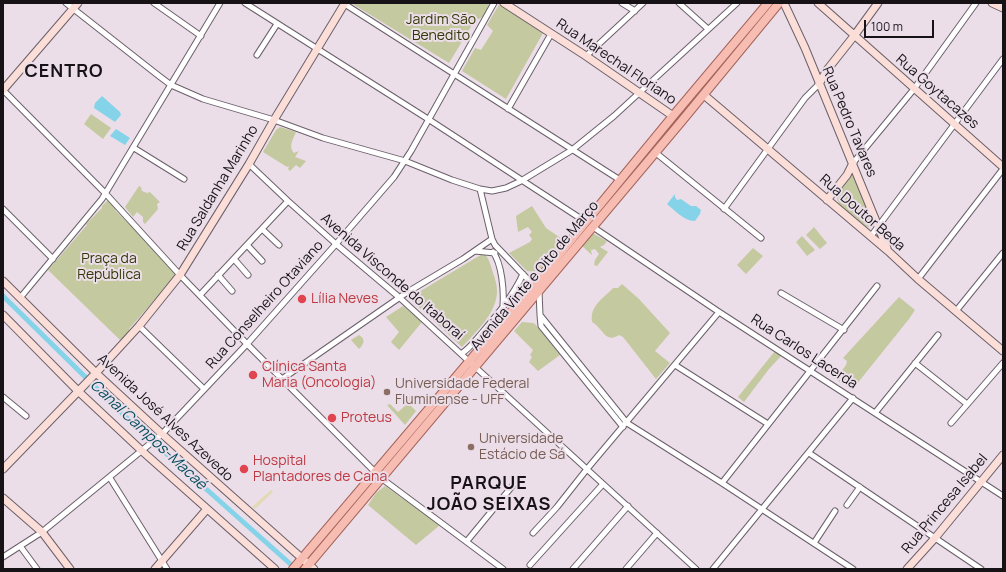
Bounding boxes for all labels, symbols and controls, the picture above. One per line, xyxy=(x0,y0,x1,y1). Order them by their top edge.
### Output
park label: Jardim São Benedito xyxy=(406,12,476,44)
scale bar xyxy=(866,12,936,38)
street label: Rua Marechal Floriano xyxy=(553,15,679,109)
text: 100 m xyxy=(871,18,903,35)
street label: Rua Goytacazes xyxy=(892,51,982,133)
district label: CENTRO xyxy=(24,61,104,83)
street label: Rua Pedro Tavares xyxy=(818,64,880,180)
street label: Rua Saldanha Marinho xyxy=(174,122,262,254)
street label: Rua Doutor Beda xyxy=(816,171,908,255)
street label: Avenida Vinte e Oito de Março xyxy=(468,198,602,354)
street label: Avenida Visconde do Itaboraí xyxy=(317,210,467,344)
street label: Rua Conselheiro Otaviano xyxy=(203,237,327,373)
park label: Praça da República xyxy=(77,251,141,284)
place label: Lília Neves xyxy=(311,291,378,307)
marker: Lília Neves xyxy=(296,293,308,305)
street label: Rua Carlos Lacerda xyxy=(748,311,860,393)
street label: Avenida José Alves Azevedo xyxy=(94,351,236,485)
place label: Clínica Santa Maria (Oncologia) xyxy=(262,359,376,392)
marker: Clínica Santa Maria (Oncologia) xyxy=(247,369,259,381)
water label: Canal Campos-Macaé xyxy=(86,376,210,494)
place label: Universidade Federal Fluminense - UFF xyxy=(395,376,529,408)
marker: Universidade Federal Fluminense - UFF xyxy=(382,387,392,397)
place label: Proteus xyxy=(341,410,392,426)
marker: Proteus xyxy=(326,412,338,424)
place label: Universidade Estácio de Sá xyxy=(479,431,565,464)
marker: Universidade Estácio de Sá xyxy=(466,442,476,452)
street label: Rua Princesa Isabel xyxy=(899,451,991,557)
place label: Hospital Plantadores de Cana xyxy=(253,453,387,486)
marker: Hospital Plantadores de Cana xyxy=(238,463,250,475)
district label: PARQUE JOÃO SEIXAS xyxy=(427,473,551,516)

